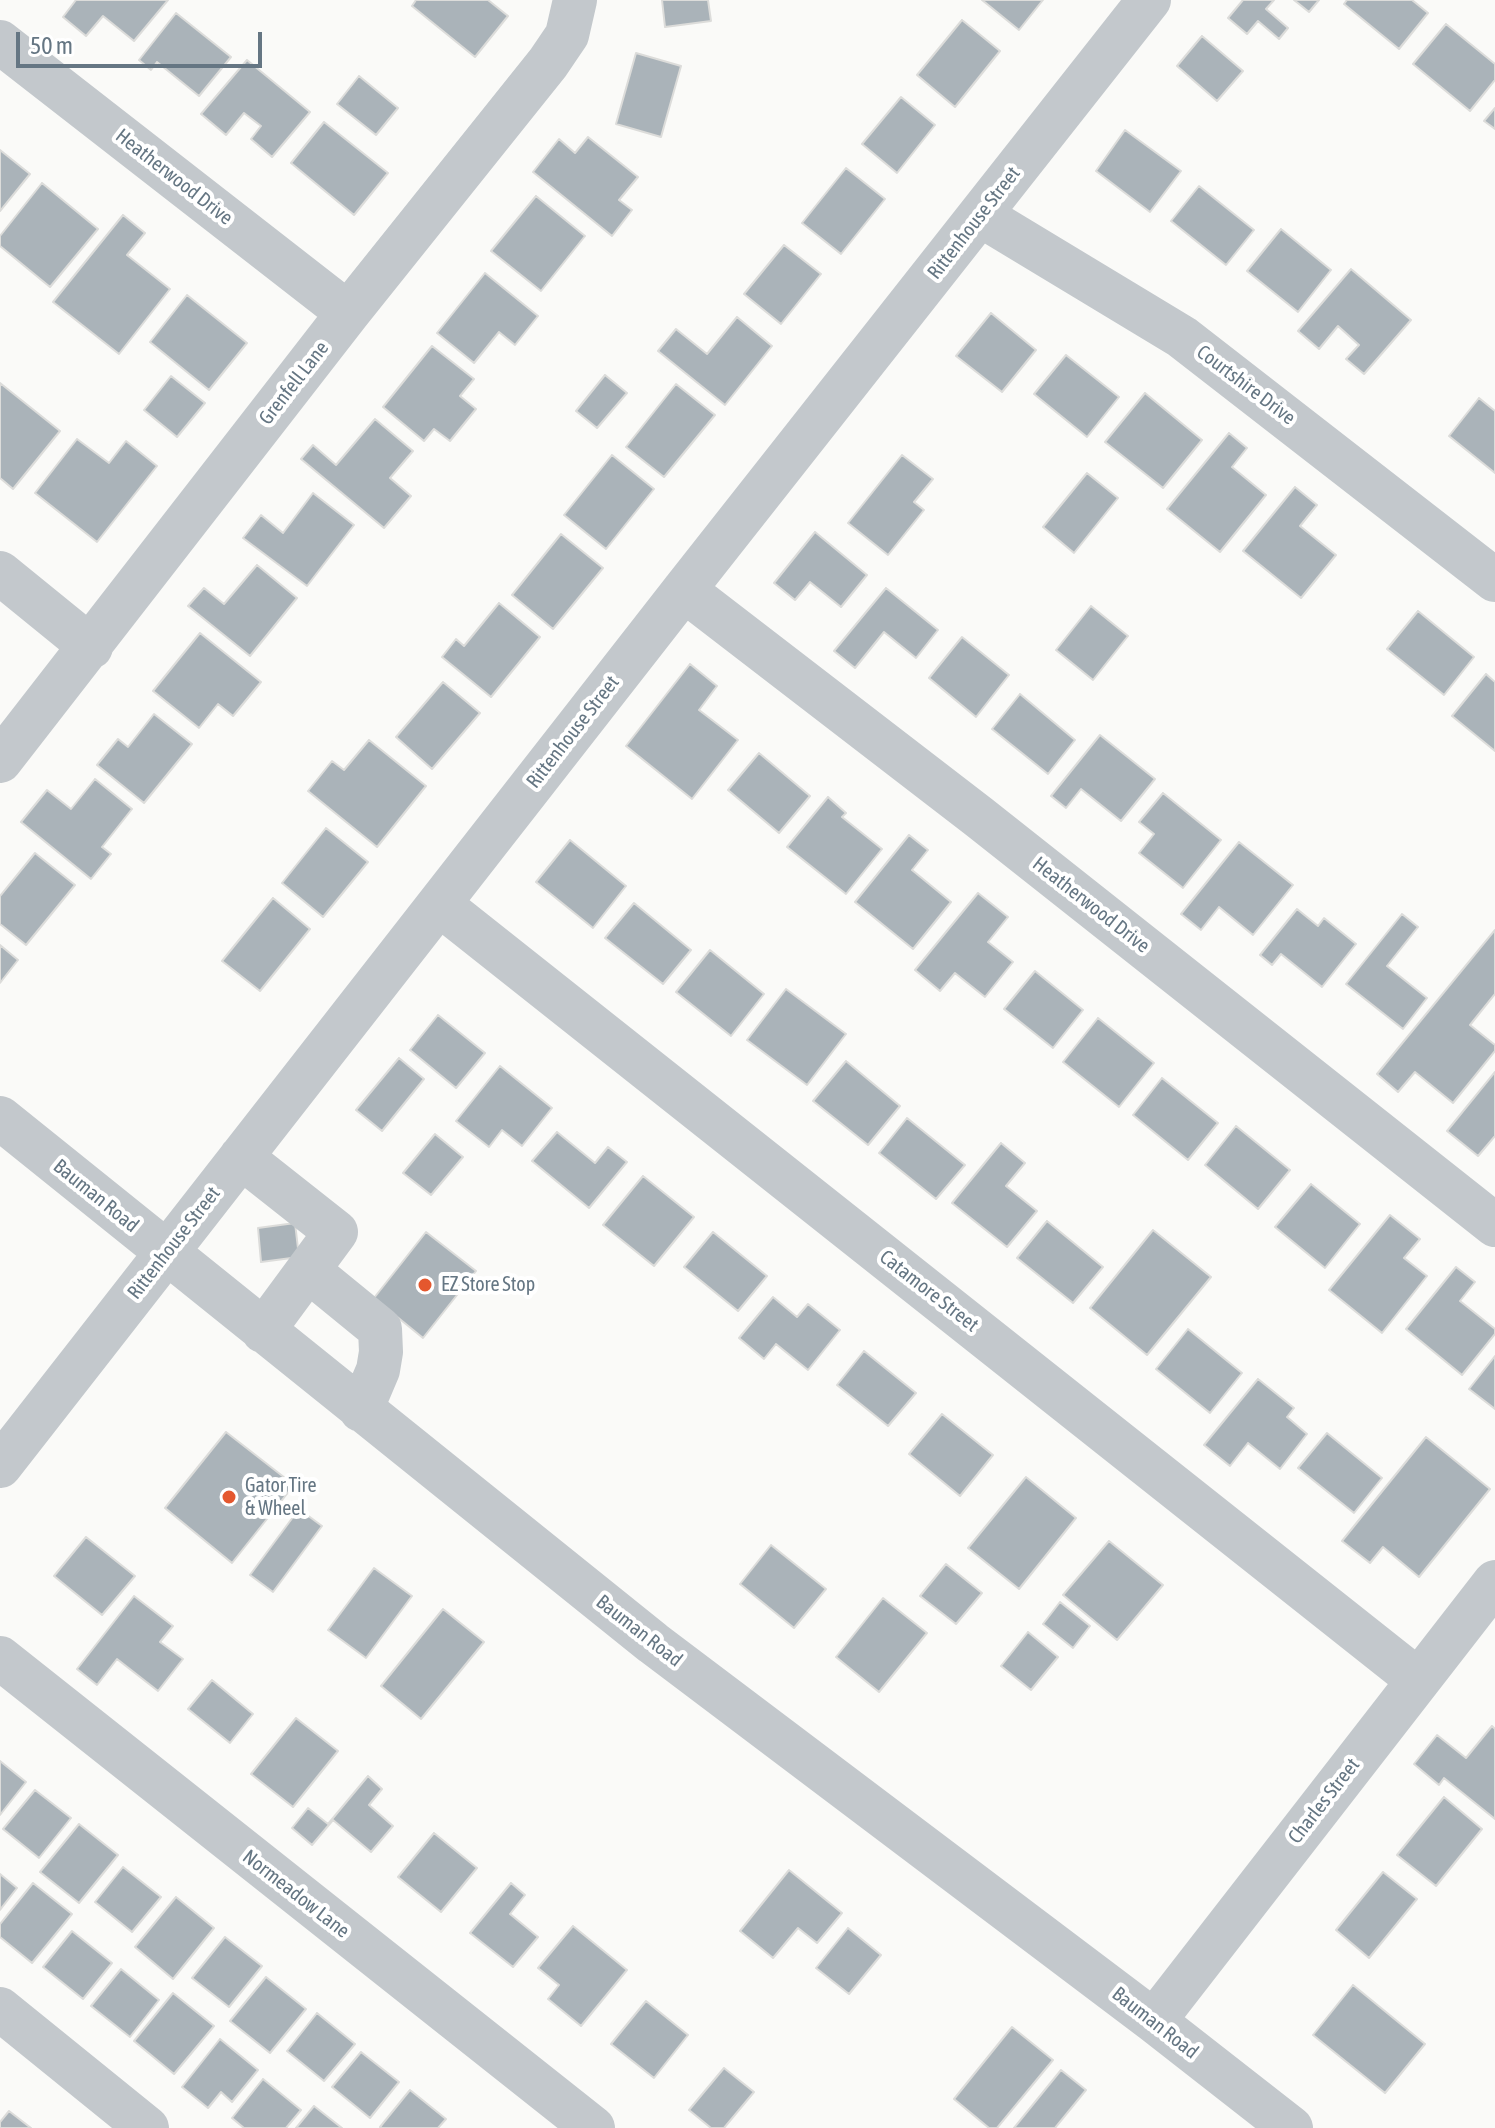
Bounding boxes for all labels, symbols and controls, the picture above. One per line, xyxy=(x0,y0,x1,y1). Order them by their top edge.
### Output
scale bar xyxy=(20,16,266,66)
text: 50 m xyxy=(30,32,73,59)
street label: Heatherwood Drive xyxy=(111,124,237,230)
street label: Rittenhouse Street xyxy=(923,162,1025,284)
street label: Grenfell Lane xyxy=(254,337,334,429)
street label: Courtshire Drive xyxy=(1192,340,1300,430)
street label: Rittenhouse Street xyxy=(522,671,624,793)
street label: Heatherwood Drive xyxy=(1028,852,1154,958)
street label: Bauman Road xyxy=(49,1154,143,1238)
street label: Rittenhouse Street xyxy=(123,1182,225,1304)
street label: Catamore Street xyxy=(875,1245,983,1337)
place label: EZ Store Stop xyxy=(441,1273,535,1297)
marker: EZ Store Stop xyxy=(416,1276,434,1294)
place label: Gator Tire & Wheel xyxy=(245,1474,316,1521)
marker: Gator Tire & Wheel xyxy=(220,1488,238,1506)
street label: Bauman Road xyxy=(591,1590,687,1672)
street label: Charles Street xyxy=(1283,1754,1365,1848)
street label: Normeadow Lane xyxy=(238,1845,354,1943)
street label: Bauman Road xyxy=(1107,1982,1203,2064)

